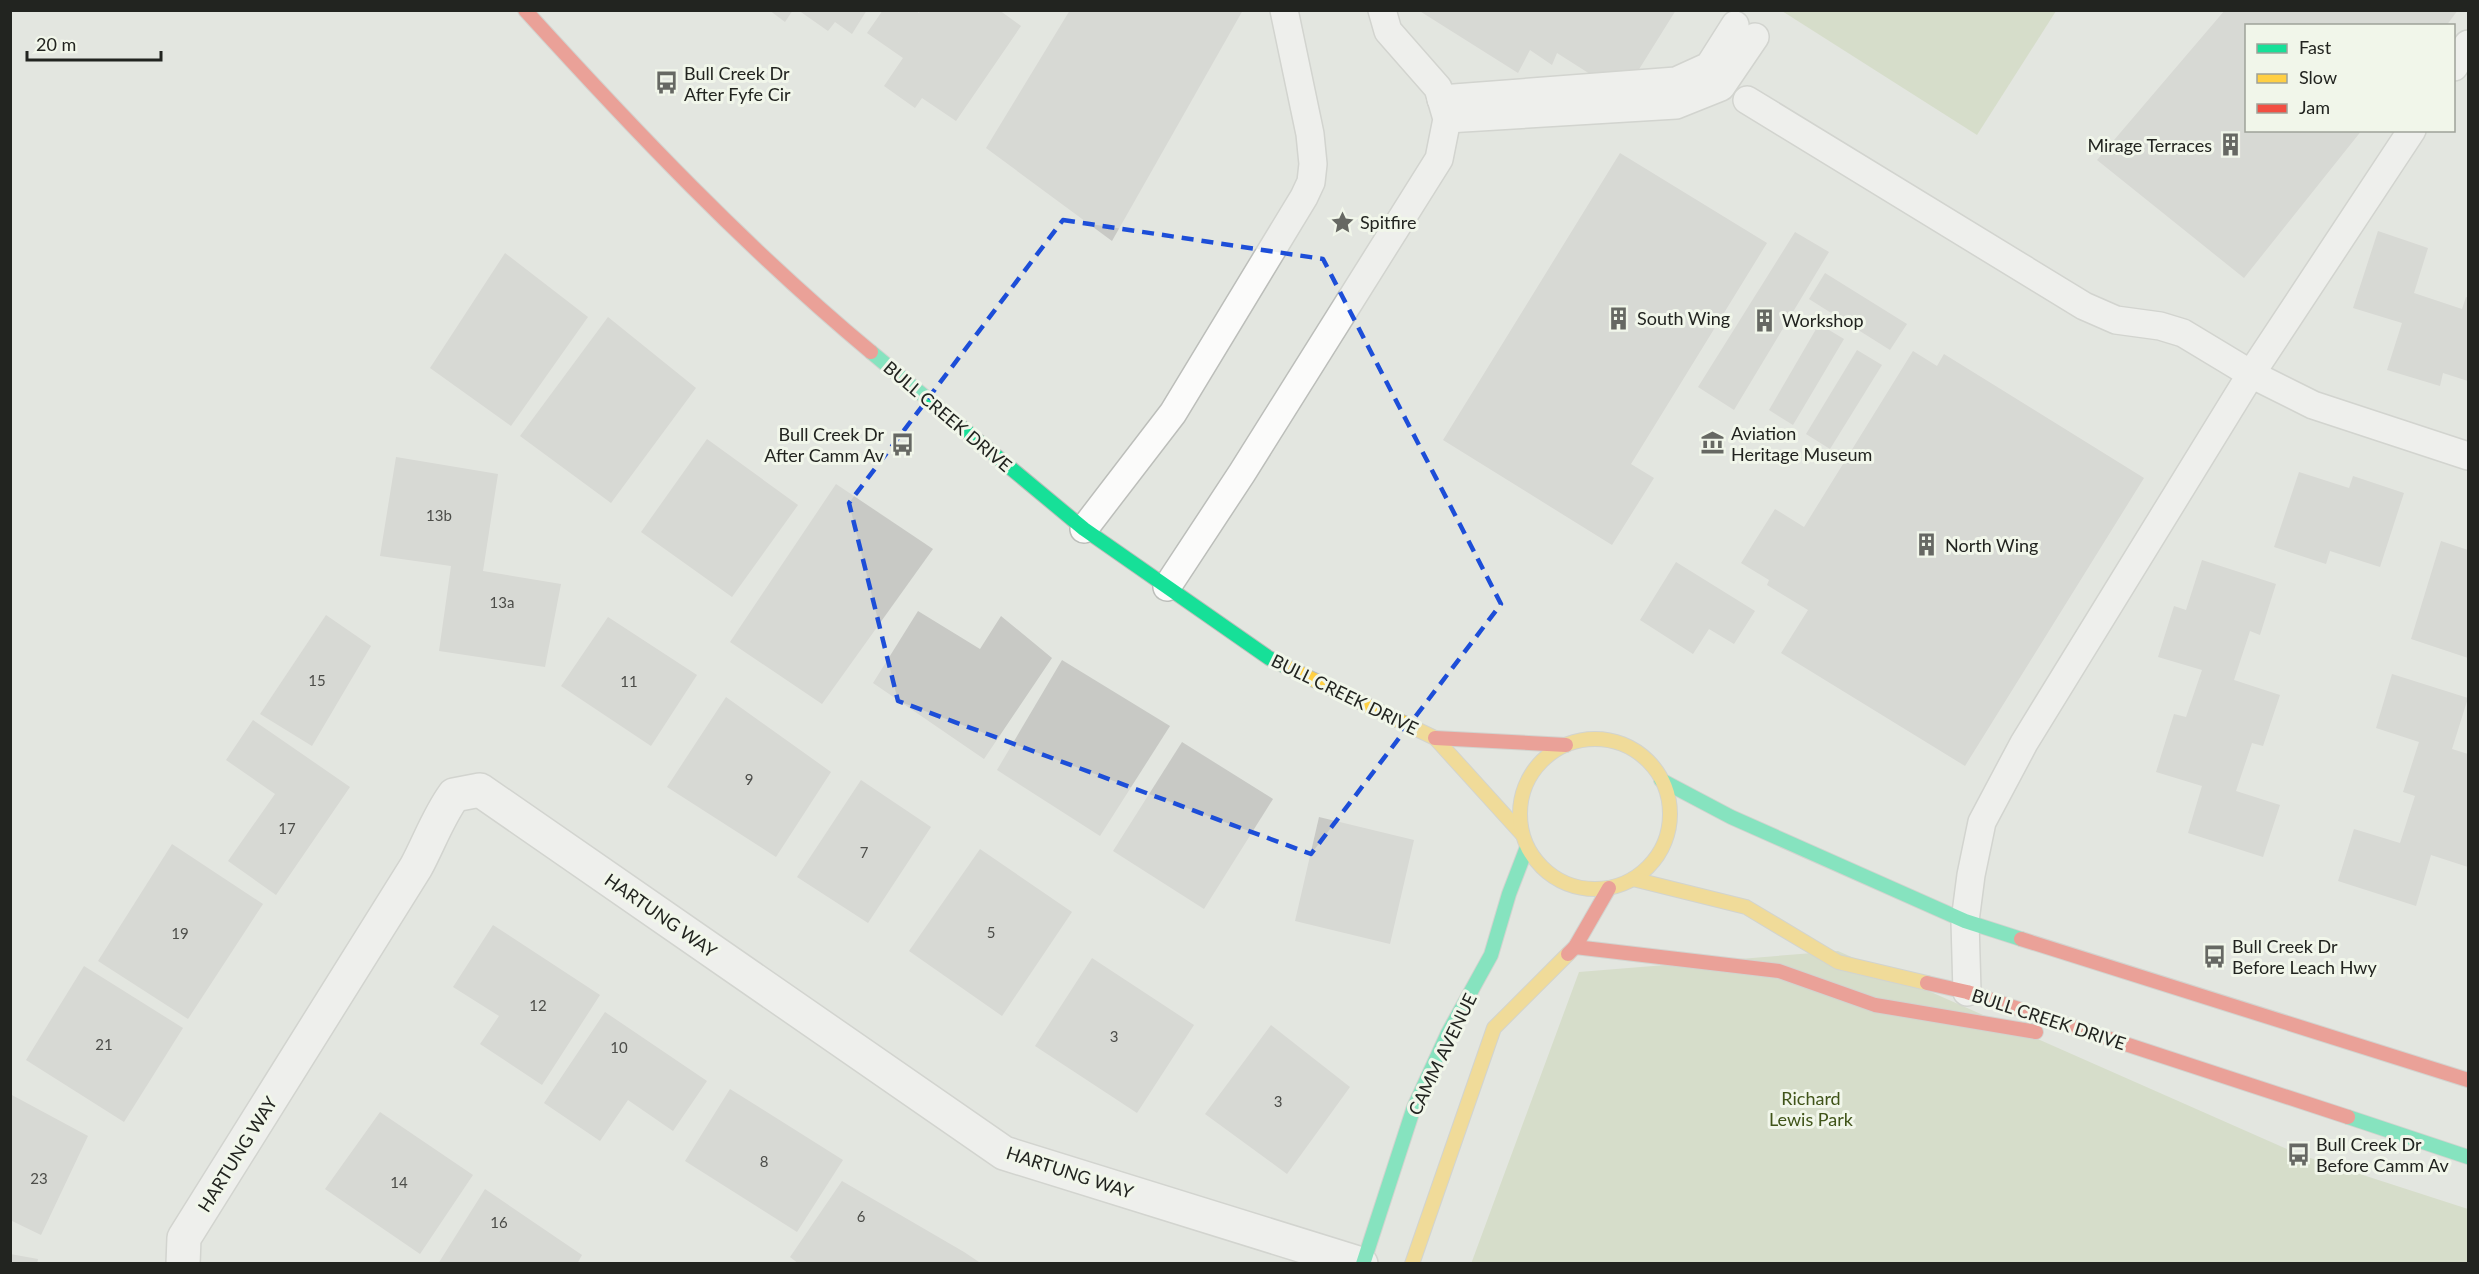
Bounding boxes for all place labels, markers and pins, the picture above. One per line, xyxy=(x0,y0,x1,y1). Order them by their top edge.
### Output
place label: Bull Creek Dr After Fyfe Cir xyxy=(684,62,791,105)
bus stop icon: Bull Creek Dr After Fyfe Cir xyxy=(653,70,679,96)
building icon: Mirage Terraces xyxy=(2217,132,2243,158)
place label: Mirage Terraces xyxy=(2087,134,2212,156)
place icon: Spitfire xyxy=(1329,209,1355,235)
place label: Spitfire xyxy=(1360,211,1416,233)
building icon: South Wing xyxy=(1606,305,1632,331)
place label: South Wing xyxy=(1637,307,1730,329)
building icon: Workshop xyxy=(1751,307,1777,333)
place label: Workshop xyxy=(1782,309,1864,331)
place label: Aviation Heritage Museum xyxy=(1731,422,1872,465)
place label: Bull Creek Dr After Camm Av xyxy=(764,423,885,466)
museum icon: Aviation Heritage Museum xyxy=(1700,430,1726,456)
bus stop icon: Bull Creek Dr After Camm Av xyxy=(889,431,915,457)
building icon: North Wing xyxy=(1914,532,1940,558)
place label: North Wing xyxy=(1945,534,2038,556)
place label: Bull Creek Dr Before Leach Hwy xyxy=(2232,935,2377,978)
bus stop icon: Bull Creek Dr Before Leach Hwy xyxy=(2201,943,2227,969)
place label: Bull Creek Dr Before Camm Av xyxy=(2316,1133,2449,1176)
bus stop icon: Bull Creek Dr Before Camm Av xyxy=(2285,1141,2311,1167)

